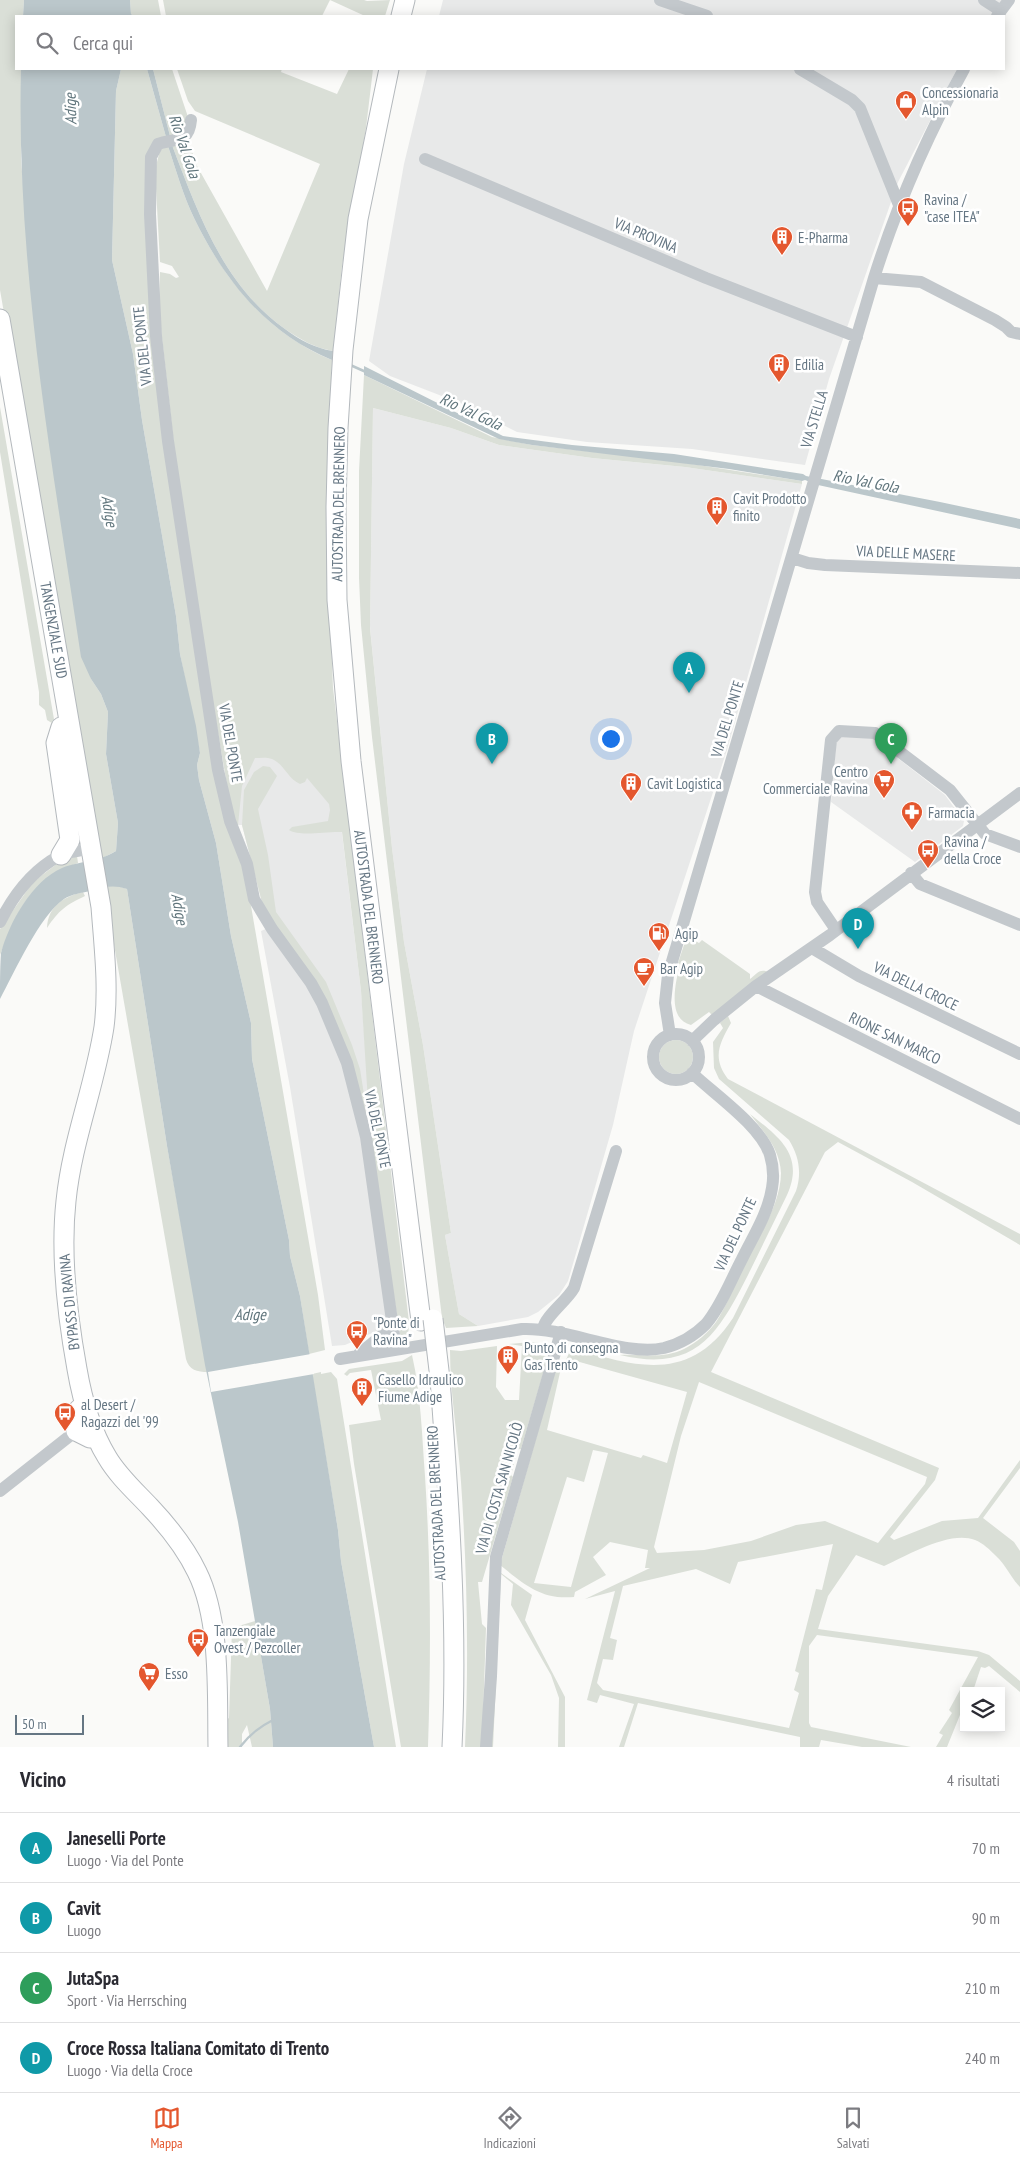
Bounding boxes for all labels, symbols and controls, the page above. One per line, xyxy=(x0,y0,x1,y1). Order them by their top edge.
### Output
search box xyxy=(15,15,1005,70)
icon: search xyxy=(33,29,61,57)
text: Cerca qui xyxy=(73,31,133,55)
place label: Concessionaria Alpin xyxy=(922,83,999,119)
shop icon: Concessionaria Alpin xyxy=(894,89,918,120)
water label: Adige xyxy=(59,92,81,125)
water label: Rio Val Gola xyxy=(165,111,206,182)
place label: Ravina / "case ITEA" xyxy=(924,190,980,226)
bus stop icon: Ravina / "case ITEA" xyxy=(896,196,920,227)
street label: VIA PROVINA xyxy=(610,213,681,257)
building icon: E-Pharma xyxy=(770,225,794,256)
place label: E-Pharma xyxy=(798,228,848,247)
street label: VIA DEL PONTE xyxy=(128,306,156,387)
building icon: Edilia xyxy=(767,352,791,383)
place label: Edilia xyxy=(795,355,824,374)
street label: VIA STELLA xyxy=(796,387,832,451)
water label: Rio Val Gola xyxy=(437,388,507,435)
street label: AUTOSTRADA DEL BRENNERO xyxy=(327,426,349,582)
water label: Rio Val Gola xyxy=(832,465,902,497)
place label: Cavit Prodotto finito xyxy=(733,489,807,525)
water label: Adige xyxy=(98,494,123,529)
building icon: Cavit Prodotto finito xyxy=(705,495,729,526)
street label: VIA DELLE MASERE xyxy=(855,541,956,565)
street label: TANGENZIALE SUD xyxy=(36,580,72,680)
pin: A xyxy=(673,652,705,693)
street label: VIA DEL PONTE xyxy=(706,678,748,761)
street label: VIA DEL PONTE xyxy=(215,701,247,784)
pin: B xyxy=(476,723,508,764)
pin: C xyxy=(875,723,907,764)
your location xyxy=(598,726,624,752)
place label: Centro Commerciale Ravina xyxy=(763,762,868,798)
supermarket icon: Centro Commerciale Ravina xyxy=(872,768,896,799)
building icon: Cavit Logistica xyxy=(619,771,643,802)
place label: Cavit Logistica xyxy=(647,774,722,793)
pharmacy icon: Farmacia xyxy=(900,800,924,831)
place label: Farmacia xyxy=(928,803,975,822)
street label: AUTOSTRADA DEL BRENNERO xyxy=(350,829,388,985)
place label: Ravina / della Croce xyxy=(944,832,1001,868)
bus stop icon: Ravina / della Croce xyxy=(916,838,940,869)
water label: Adige xyxy=(167,892,193,928)
pin: D xyxy=(842,908,874,949)
fuel station icon: Agip xyxy=(647,921,671,952)
place label: Agip xyxy=(675,924,698,943)
cafe icon: Bar Agip xyxy=(632,956,656,987)
street label: VIA DELLA CROCE xyxy=(870,957,962,1015)
place label: Bar Agip xyxy=(660,959,703,978)
street label: RIONE SAN MARCO xyxy=(846,1008,944,1068)
street label: VIA DEL PONTE xyxy=(360,1087,396,1170)
street label: VIA DEL PONTE xyxy=(709,1194,760,1275)
street label: BYPASS DI RAVINA xyxy=(54,1252,83,1351)
water label: Adige xyxy=(234,1304,267,1324)
place label: "Ponte di Ravina" xyxy=(373,1313,420,1349)
bus stop icon: "Ponte di Ravina" xyxy=(345,1319,369,1350)
place label: Punto di consegna Gas Trento xyxy=(524,1338,618,1374)
building icon: Punto di consegna Gas Trento xyxy=(496,1344,520,1375)
place label: Casello Idraulico Fiume Adige xyxy=(378,1370,464,1406)
building icon: Casello Idraulico Fiume Adige xyxy=(350,1376,374,1407)
place label: al Desert / Ragazzi del '99 xyxy=(81,1395,159,1431)
bus stop icon: al Desert / Ragazzi del '99 xyxy=(53,1401,77,1432)
street label: VIA DI COSTA SAN NICOLÒ xyxy=(471,1420,527,1557)
street label: AUTOSTRADA DEL BRENNERO xyxy=(422,1425,450,1581)
place label: Tanzengiale Ovest / Pezcoller xyxy=(214,1621,301,1657)
bus stop icon: Tanzengiale Ovest / Pezcoller xyxy=(186,1627,210,1658)
supermarket icon: Esso xyxy=(137,1661,161,1692)
place label: Esso xyxy=(165,1664,188,1683)
map controls xyxy=(960,1687,1005,1732)
button: layers xyxy=(960,1687,1005,1732)
scale bar xyxy=(15,1712,84,1735)
text: 50 m xyxy=(22,1715,47,1733)
text: Vicino xyxy=(20,1766,66,1793)
text: 4 risultati xyxy=(947,1770,1000,1790)
text: Janeselli Porte xyxy=(67,1826,166,1850)
text: A xyxy=(32,1838,40,1858)
text: 70 m xyxy=(972,1838,1000,1858)
text: Luogo · Via del Ponte xyxy=(67,1850,184,1870)
text: Cavit xyxy=(67,1896,101,1920)
text: B xyxy=(32,1908,40,1928)
text: 90 m xyxy=(972,1908,1000,1928)
text: Luogo xyxy=(67,1920,101,1940)
text: JutaSpa xyxy=(67,1966,119,1990)
text: C xyxy=(32,1978,40,1998)
text: 210 m xyxy=(965,1978,1000,1998)
text: Sport · Via Herrsching xyxy=(67,1990,187,2010)
text: Croce Rossa Italiana Comitato di Trento xyxy=(67,2036,329,2060)
text: D xyxy=(32,2048,40,2068)
text: 240 m xyxy=(965,2048,1000,2068)
text: Luogo · Via della Croce xyxy=(67,2060,193,2080)
tab: Mappa xyxy=(150,2104,183,2152)
tab: Indicazioni xyxy=(484,2104,536,2152)
tab: Salvati xyxy=(837,2104,870,2152)

